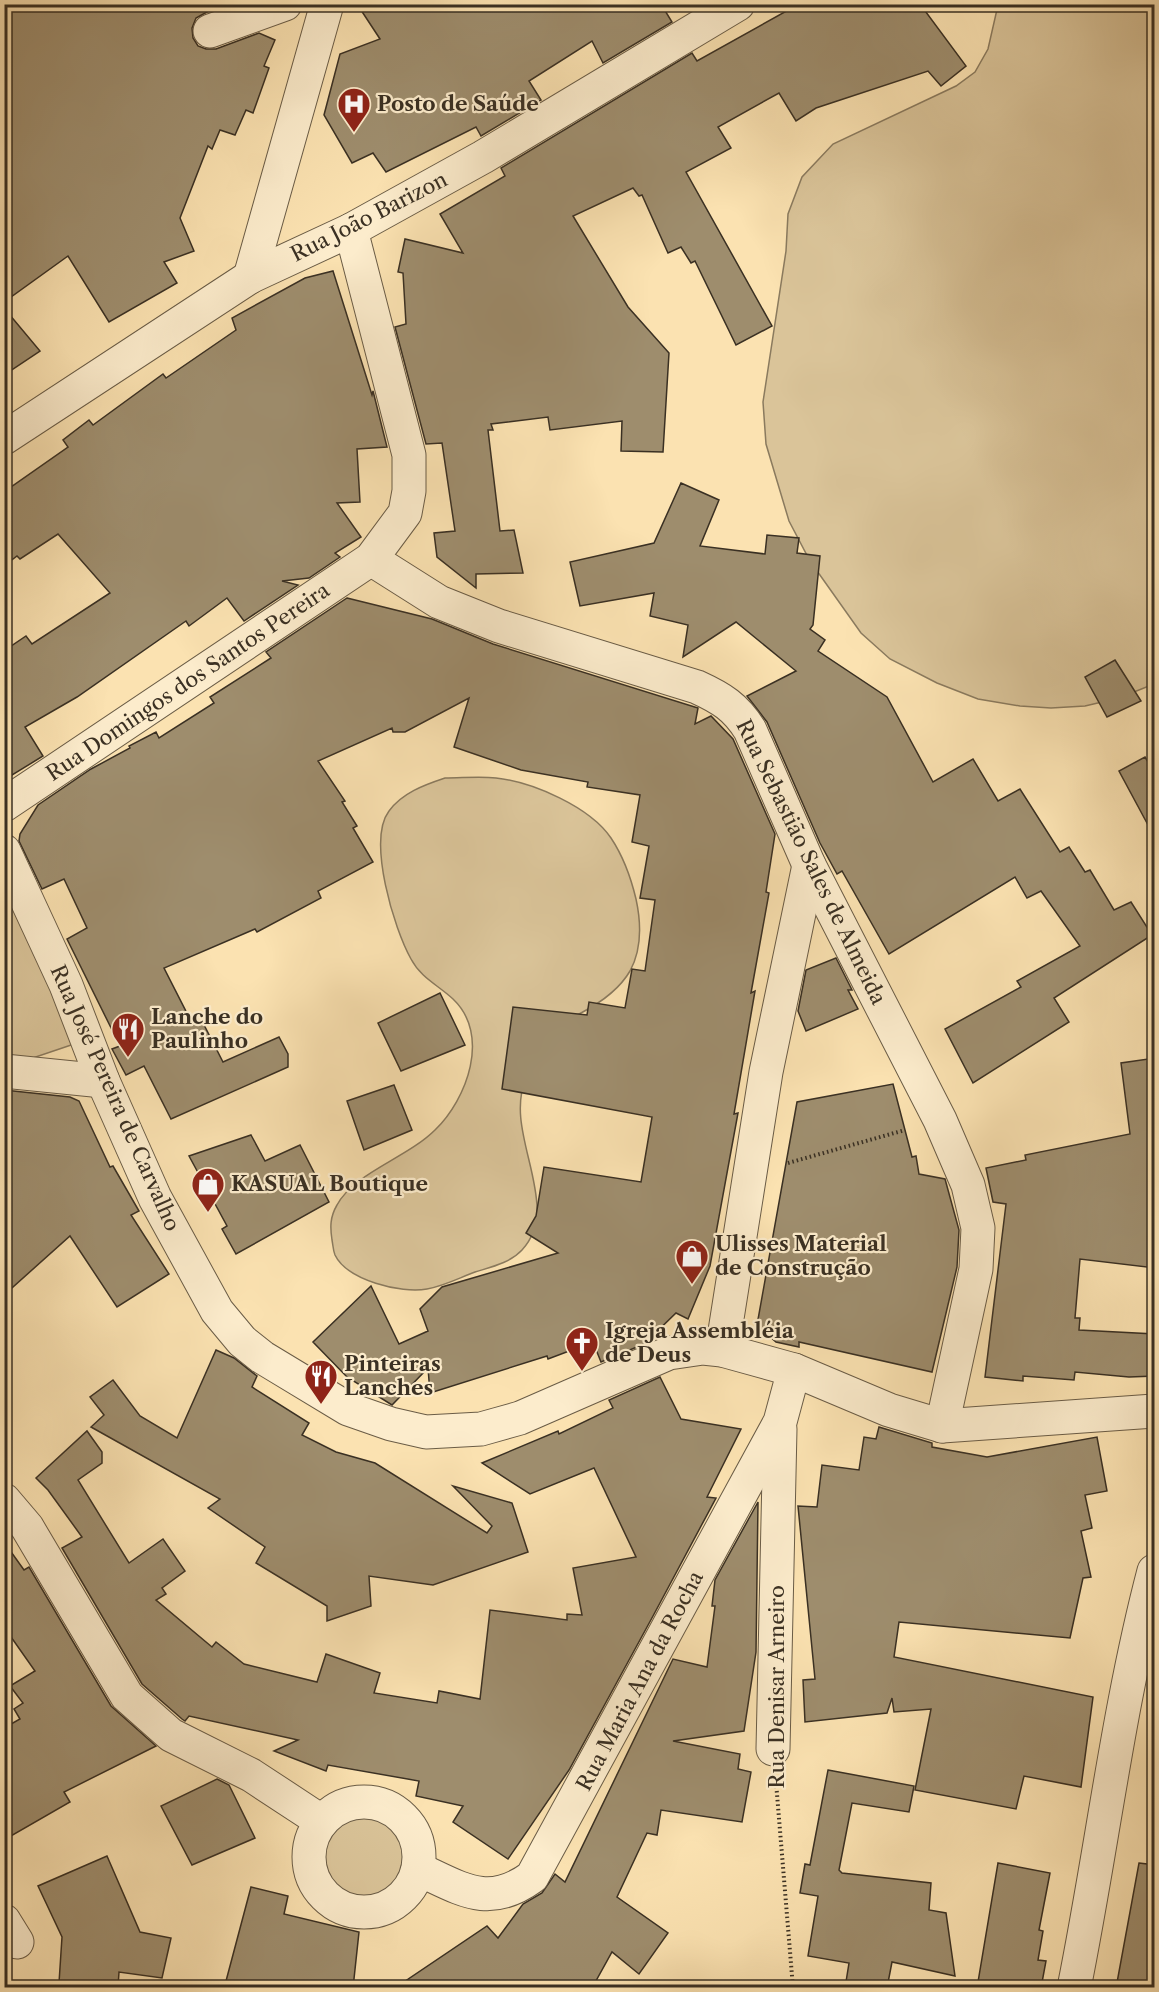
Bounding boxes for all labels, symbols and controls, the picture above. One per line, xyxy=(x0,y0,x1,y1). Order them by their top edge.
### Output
hospital icon: Posto de Saúde xyxy=(336,86,372,133)
place label: Posto de Saúde xyxy=(377,91,539,116)
street label: Rua João Barizon xyxy=(286,166,451,267)
street label: Rua Domingos dos Santos Pereira xyxy=(41,577,335,786)
street label: Rua Sebastião Sales de Almeida xyxy=(731,715,892,1009)
street label: Rua José Pereira de Carvalho xyxy=(45,961,186,1235)
place label: Lanche do Paulinho xyxy=(151,1004,263,1053)
restaurant icon: Lanche do Paulinho xyxy=(110,1011,146,1058)
shop icon: KASUAL Boutique xyxy=(190,1166,226,1213)
place label: KASUAL Boutique xyxy=(231,1171,428,1196)
place label: Ulisses Material de Construção xyxy=(715,1231,887,1280)
shop icon: Ulisses Material de Construção xyxy=(674,1238,710,1285)
place label: Igreja Assembléia de Deus xyxy=(605,1318,795,1367)
church icon: Igreja Assembléia de Deus xyxy=(564,1325,600,1372)
place label: Pinteiras Lanches xyxy=(344,1351,441,1400)
restaurant icon: Pinteiras Lanches xyxy=(303,1358,339,1405)
street label: Rua Maria Ana da Rocha xyxy=(571,1566,709,1795)
street label: Rua Denisar Arneiro xyxy=(764,1585,789,1789)

